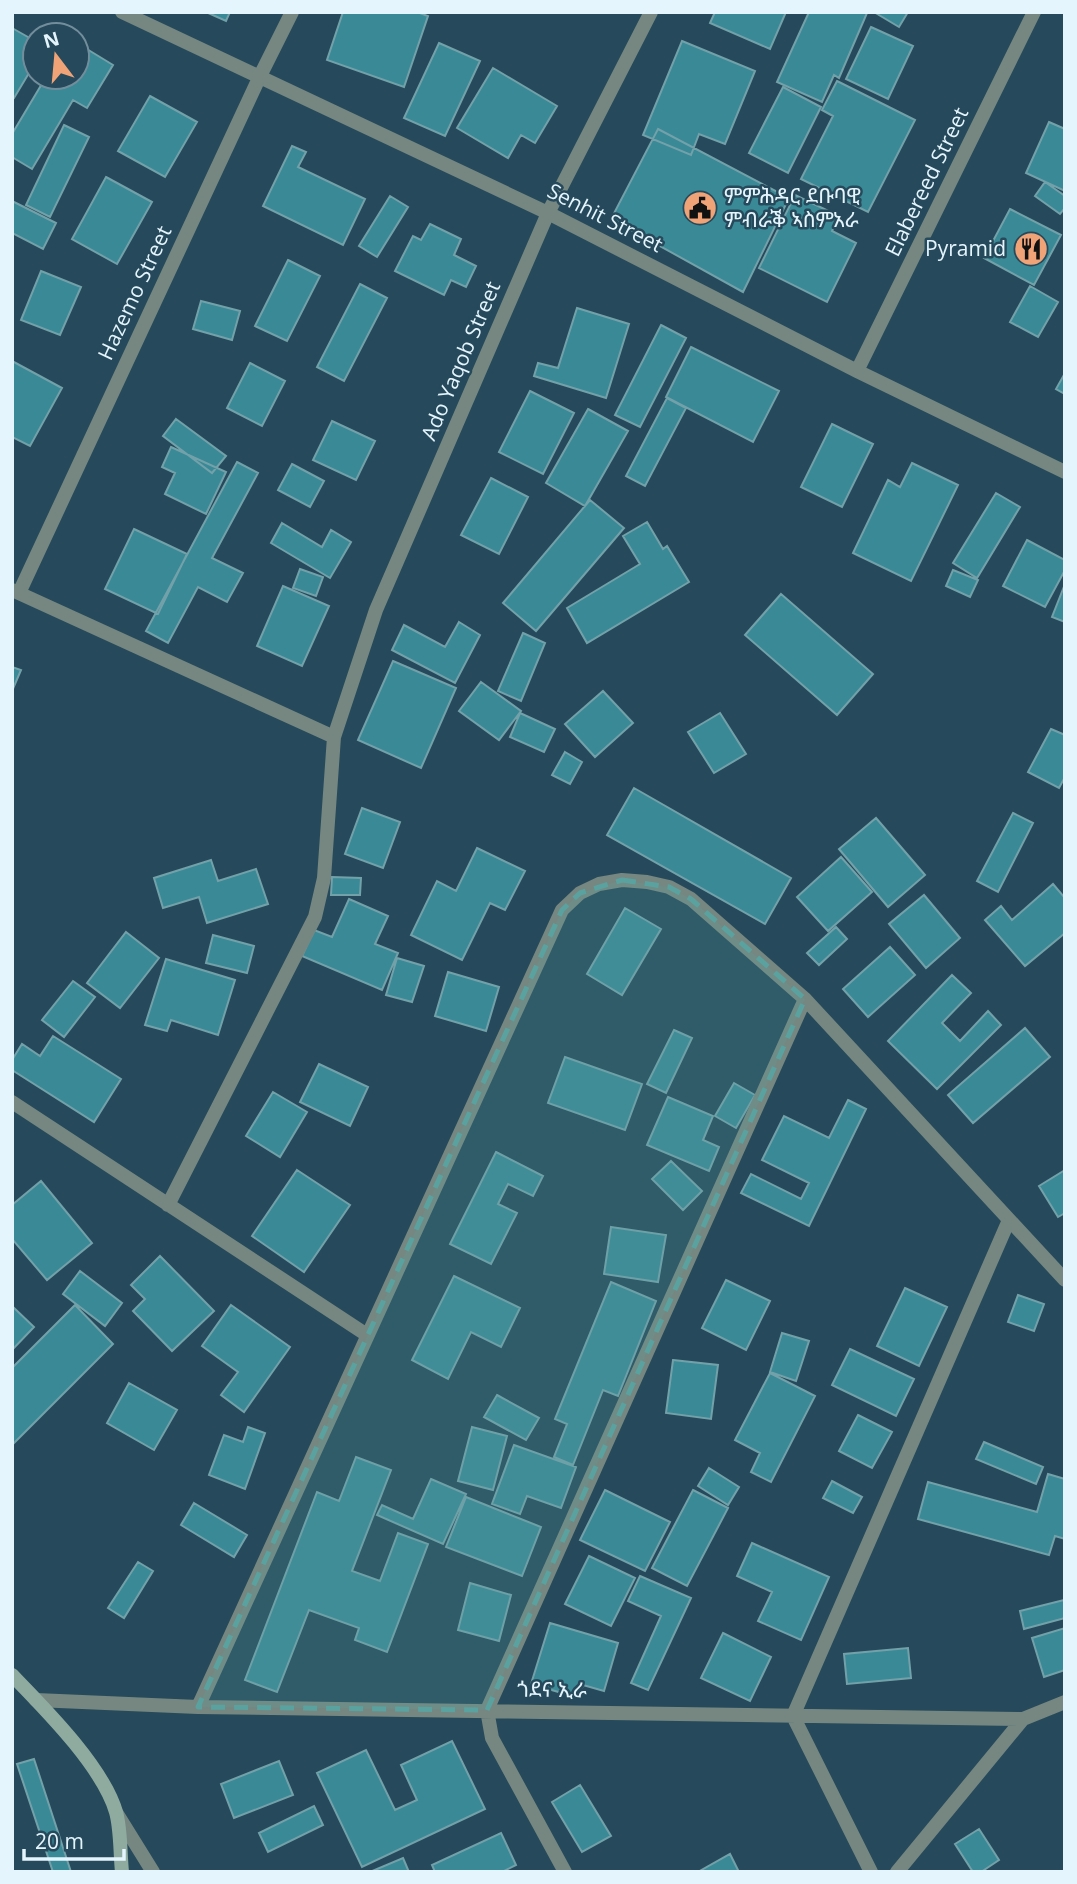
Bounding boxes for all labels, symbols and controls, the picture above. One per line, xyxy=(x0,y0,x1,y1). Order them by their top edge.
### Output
north arrow xyxy=(21,21,91,91)
text: N xyxy=(40,25,62,54)
street label: Elabereed Street xyxy=(878,102,974,261)
street label: Senhit Street xyxy=(543,176,668,258)
place label: ምምሕዳር ደቡባዊ ምብራቕ ኣስምአራ xyxy=(724,181,861,233)
public building icon: ምምሕዳር ደቡባዊ ምብራቕ ኣስምአራ xyxy=(681,189,719,227)
street label: Hazemo Street xyxy=(91,221,177,364)
restaurant icon: Pyramid xyxy=(1012,230,1050,268)
place label: Pyramid xyxy=(925,234,1006,262)
street label: Ado Yaqob Street xyxy=(414,277,506,444)
street label: ጎደና ኢራ xyxy=(517,1674,587,1704)
scale bar xyxy=(24,1818,124,1862)
text: 20 m xyxy=(35,1827,84,1855)

